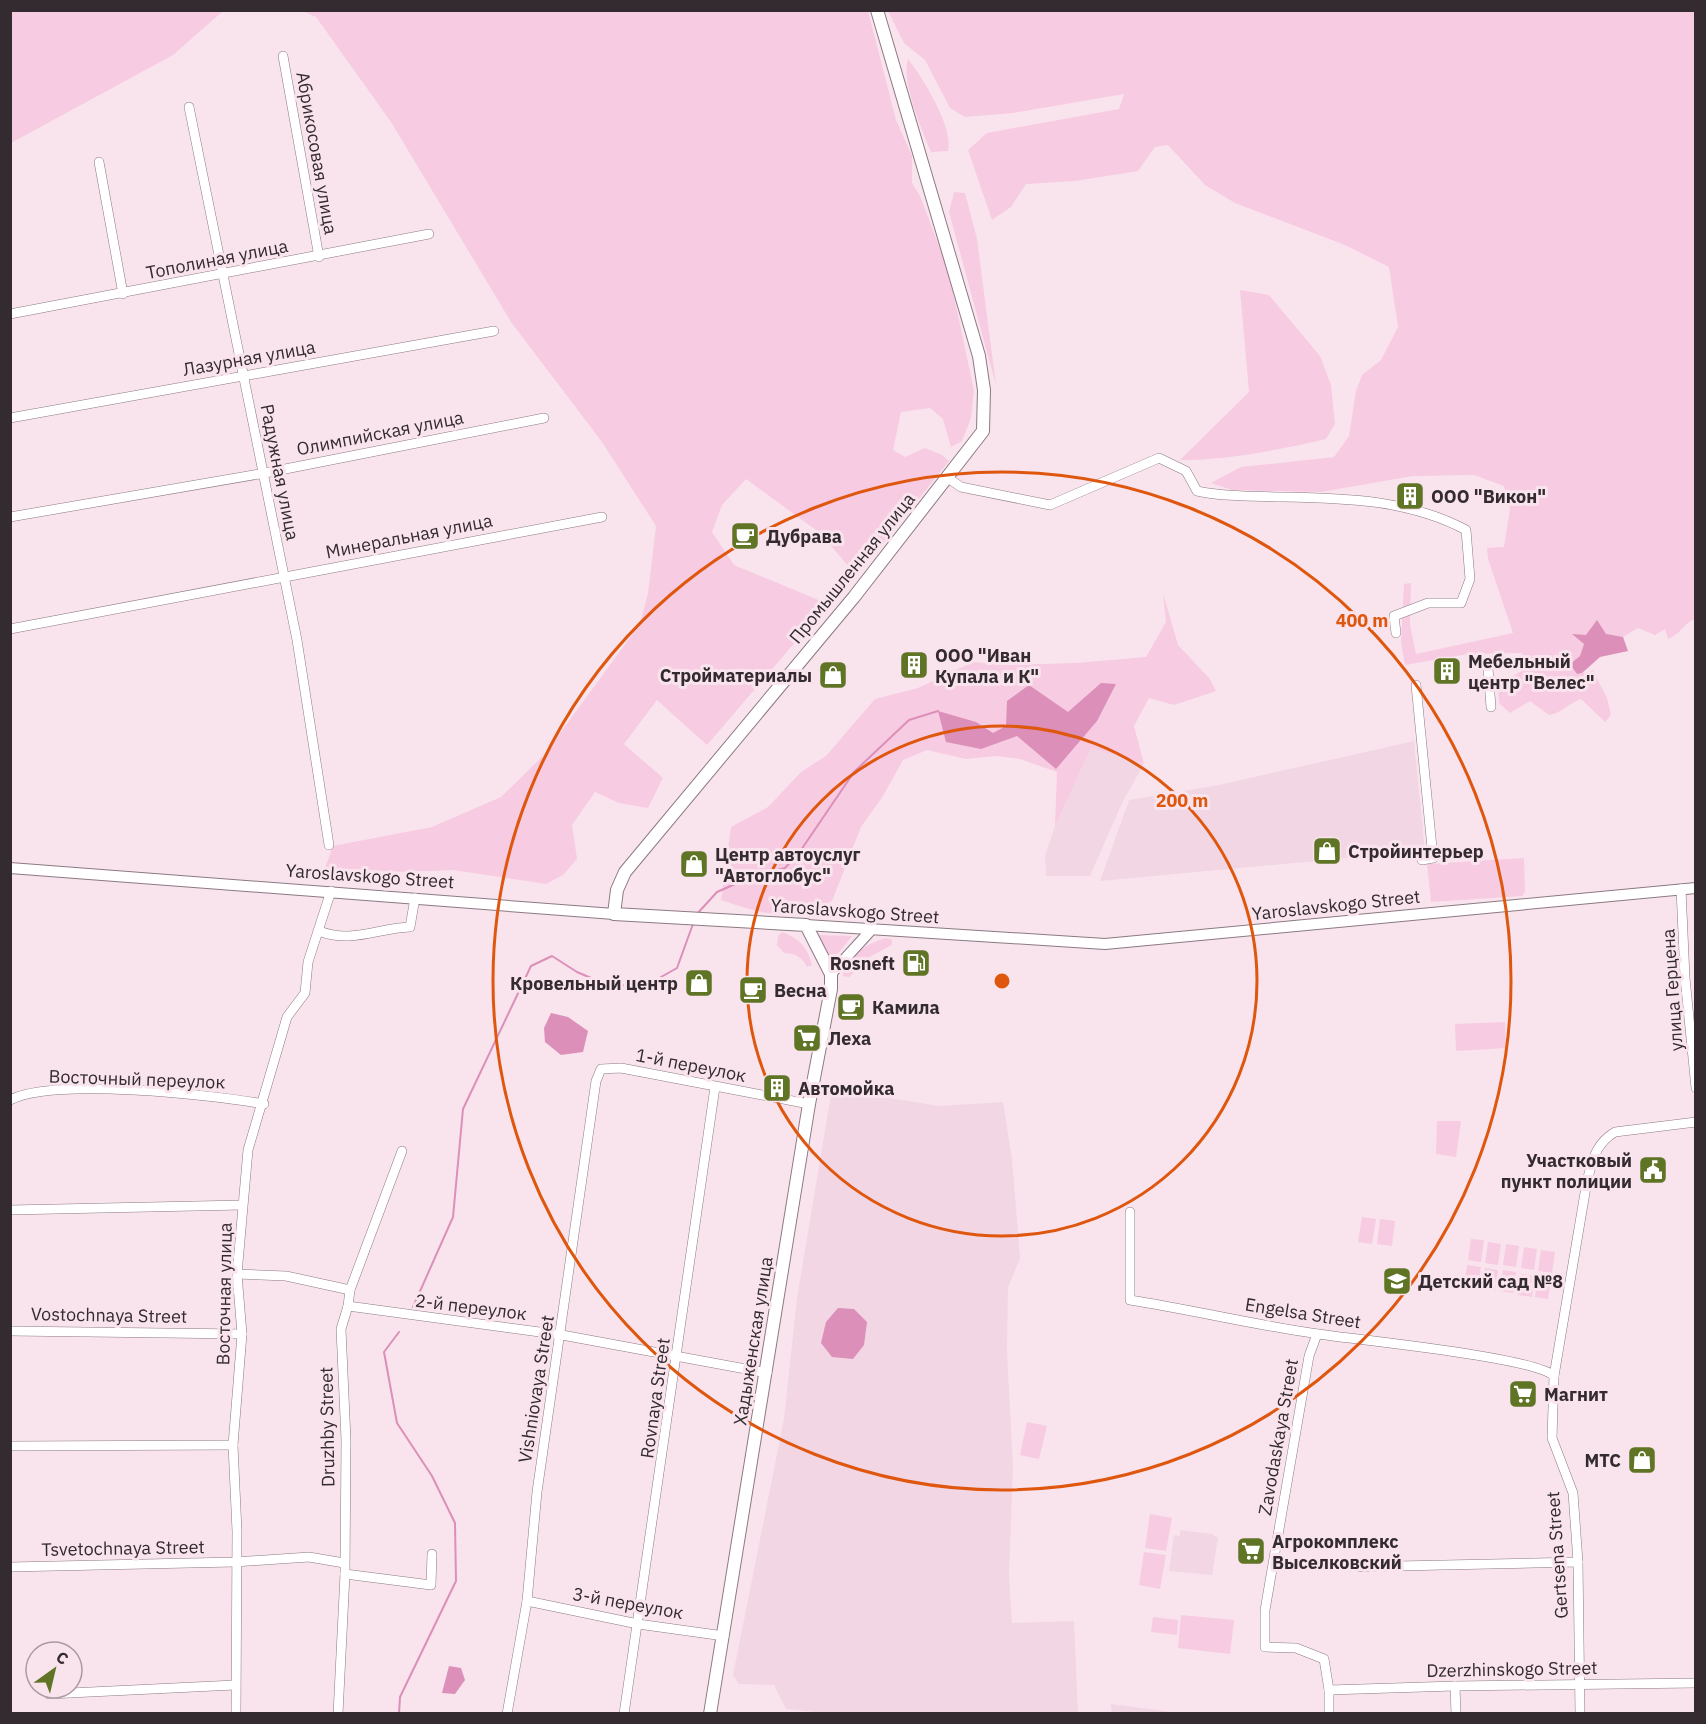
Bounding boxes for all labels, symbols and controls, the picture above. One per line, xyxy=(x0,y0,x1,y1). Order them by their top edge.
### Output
street label: Абрикосовая улица xyxy=(291,70,343,236)
street label: Тополиная улица xyxy=(144,234,290,284)
street label: Лазурная улица xyxy=(181,335,317,381)
street label: Радужная улица xyxy=(256,402,305,542)
street label: Олимпийская улица xyxy=(295,405,466,460)
building icon: ООО "Викон" xyxy=(1394,480,1426,512)
place label: ООО "Викон" xyxy=(1431,485,1546,508)
street label: Промышленная улица xyxy=(784,488,920,648)
street label: Минеральная улица xyxy=(324,508,495,563)
cafe icon: Дубрава xyxy=(729,520,761,552)
place label: Дубрава xyxy=(766,525,842,548)
text: 400 m xyxy=(1336,609,1388,632)
place label: ООО "Иван Купала и К" xyxy=(935,644,1039,688)
building icon: ООО "Иван Купала и К" xyxy=(898,649,930,681)
place label: Мебельный центр "Велес" xyxy=(1468,650,1595,694)
building icon: Мебельный центр "Велес" xyxy=(1431,655,1463,687)
shop icon: Стройматериалы xyxy=(817,659,849,691)
place label: Стройматериалы xyxy=(660,664,812,687)
text: 200 m xyxy=(1156,789,1208,812)
shop icon: Стройинтерьер xyxy=(1311,835,1343,867)
place label: Стройинтерьер xyxy=(1348,840,1484,863)
place label: Центр автоуслуг "Автоглобус" xyxy=(715,843,861,887)
shop icon: Центр автоуслуг "Автоглобус" xyxy=(678,848,710,880)
street label: Yaroslavskogo Street xyxy=(285,859,455,893)
street label: Yaroslavskogo Street xyxy=(1251,885,1421,925)
street label: Yaroslavskogo Street xyxy=(770,894,940,928)
street label: улица Герцена xyxy=(1656,928,1688,1052)
fuel station icon: Rosneft xyxy=(900,947,932,979)
place label: Rosneft xyxy=(830,952,895,975)
shop icon: Кровельный центр xyxy=(683,967,715,999)
centre of rings xyxy=(992,971,1012,991)
place label: Кровельный центр xyxy=(510,972,678,995)
cafe icon: Весна xyxy=(737,974,769,1006)
place label: Весна xyxy=(774,979,827,1002)
cafe icon: Камила xyxy=(835,991,867,1023)
place label: Камила xyxy=(872,996,940,1019)
supermarket icon: Леха xyxy=(791,1022,823,1054)
place label: Леха xyxy=(828,1027,871,1050)
street label: 1-й переулок xyxy=(634,1043,748,1087)
street label: Восточный переулок xyxy=(48,1064,226,1094)
building icon: Автомойка xyxy=(761,1072,793,1104)
place label: Автомойка xyxy=(798,1077,894,1100)
place label: Участковый пункт полиции xyxy=(1501,1149,1632,1193)
public building icon: Участковый пункт полиции xyxy=(1637,1154,1669,1186)
street label: Восточная улица xyxy=(211,1222,237,1366)
street label: Хадыженская улица xyxy=(728,1254,778,1427)
school or university icon: Детский сад №8 xyxy=(1381,1265,1413,1297)
place label: Детский сад №8 xyxy=(1418,1270,1563,1293)
street label: 2-й переулок xyxy=(414,1289,528,1325)
street label: Engelsa Street xyxy=(1243,1292,1363,1334)
street label: Vostochnaya Street xyxy=(31,1302,187,1328)
street label: Vishniovaya Street xyxy=(513,1313,559,1465)
street label: Rovnaya Street xyxy=(635,1336,675,1460)
street label: Zavodaskaya Street xyxy=(1253,1357,1303,1517)
street label: Druzhby Street xyxy=(314,1367,340,1487)
supermarket icon: Магнит xyxy=(1507,1378,1539,1410)
place label: Магнит xyxy=(1544,1383,1608,1406)
shop icon: МТС xyxy=(1626,1444,1658,1476)
place label: МТС xyxy=(1584,1449,1621,1472)
street label: Gertsena Street xyxy=(1541,1491,1573,1619)
place label: Агрокомплекс Выселковский xyxy=(1272,1530,1402,1574)
street label: Tsvetochnaya Street xyxy=(41,1535,205,1561)
supermarket icon: Агрокомплекс Выселковский xyxy=(1235,1535,1267,1567)
street label: 3-й переулок xyxy=(571,1582,685,1624)
north arrow xyxy=(24,1640,84,1700)
text: С xyxy=(52,1646,72,1669)
street label: Dzerzhinskogo Street xyxy=(1426,1656,1598,1682)

